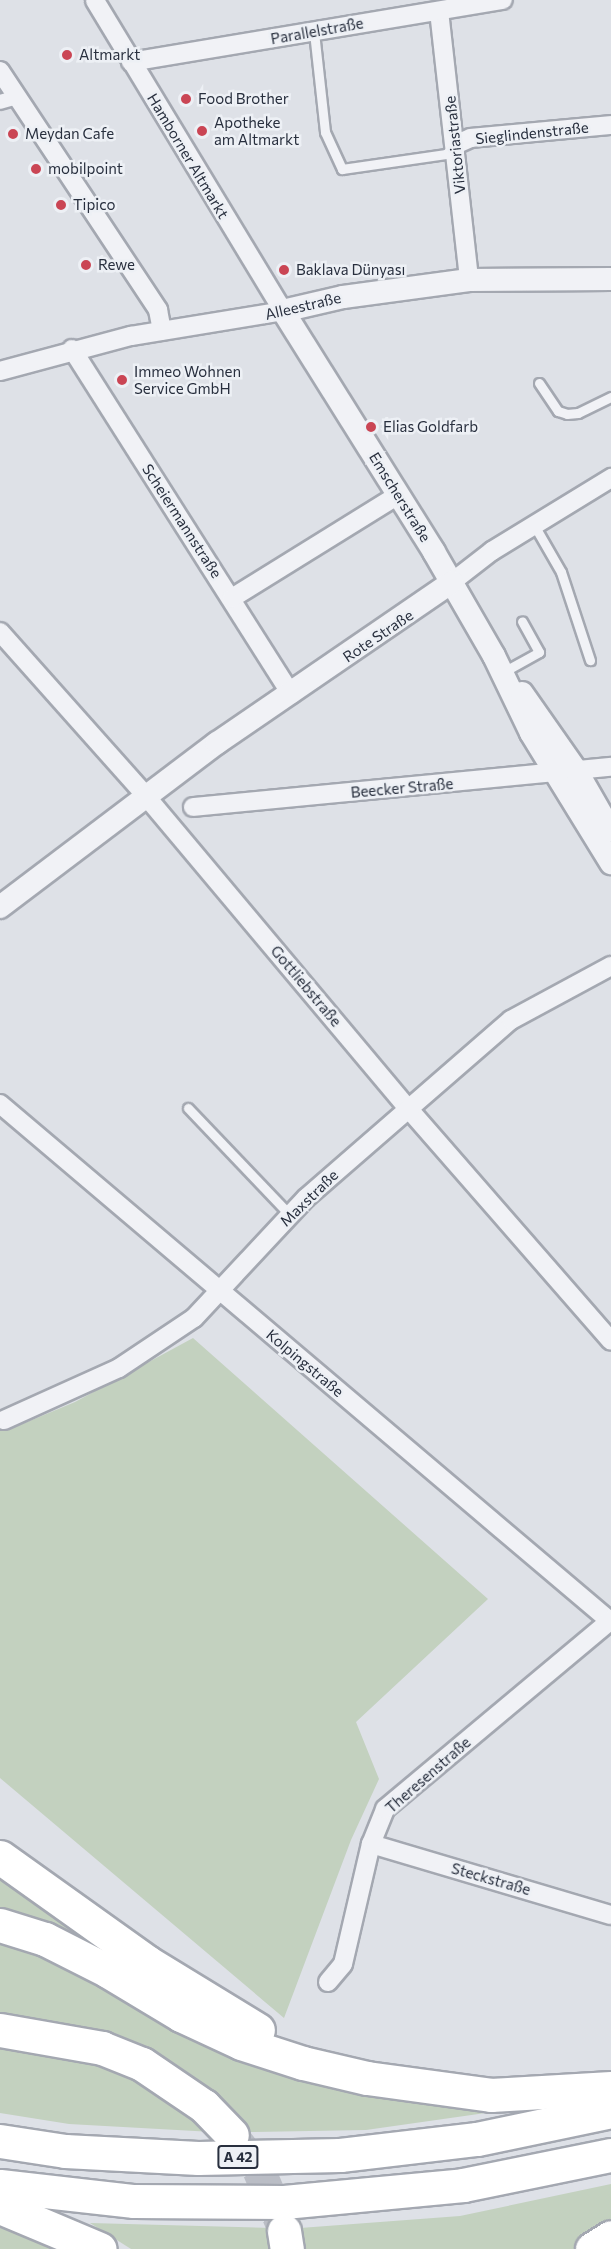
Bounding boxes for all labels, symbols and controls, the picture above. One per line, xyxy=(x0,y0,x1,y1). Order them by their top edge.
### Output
street label: Parallelstraße xyxy=(269,14,365,48)
place label: Altmarkt xyxy=(79,46,141,64)
marker: Altmarkt xyxy=(60,48,74,62)
street label: Hamborner Altmarkt xyxy=(143,90,233,222)
place label: Food Brother xyxy=(198,90,289,108)
marker: Food Brother xyxy=(179,92,193,106)
street label: Viktoriastraße xyxy=(441,95,469,195)
place label: Apotheke am Altmarkt xyxy=(214,113,299,148)
street label: Sieglindenstraße xyxy=(474,118,590,148)
marker: Apotheke am Altmarkt xyxy=(195,124,209,138)
place label: Meydan Cafe xyxy=(25,125,114,143)
marker: Meydan Cafe xyxy=(6,127,20,141)
place label: mobilpoint xyxy=(48,160,123,178)
marker: mobilpoint xyxy=(29,162,43,176)
place label: Tipico xyxy=(73,196,116,214)
marker: Tipico xyxy=(54,198,68,212)
place label: Rewe xyxy=(98,256,135,274)
marker: Rewe xyxy=(79,258,93,272)
place label: Baklava Dünyası xyxy=(296,261,405,279)
marker: Baklava Dünyası xyxy=(277,263,291,277)
street label: Alleestraße xyxy=(263,289,343,323)
place label: Immeo Wohnen Service GmbH xyxy=(134,362,241,397)
marker: Immeo Wohnen Service GmbH xyxy=(115,373,129,387)
place label: Elias Goldfarb xyxy=(383,418,478,436)
marker: Elias Goldfarb xyxy=(364,420,378,434)
street label: Emscherstraße xyxy=(365,449,435,545)
street label: Scheiermannstraße xyxy=(138,461,226,581)
street label: Rote Straße xyxy=(340,606,416,666)
street label: Beecker Straße xyxy=(350,775,454,801)
street label: Gottliebstraße xyxy=(267,942,345,1030)
street label: Maxstraße xyxy=(276,1166,342,1230)
street label: Kolpingstraße xyxy=(263,1325,347,1401)
street label: Theresenstraße xyxy=(382,1733,474,1817)
street label: Steckstraße xyxy=(449,1859,533,1899)
road number: A 42 xyxy=(217,2146,259,2168)

